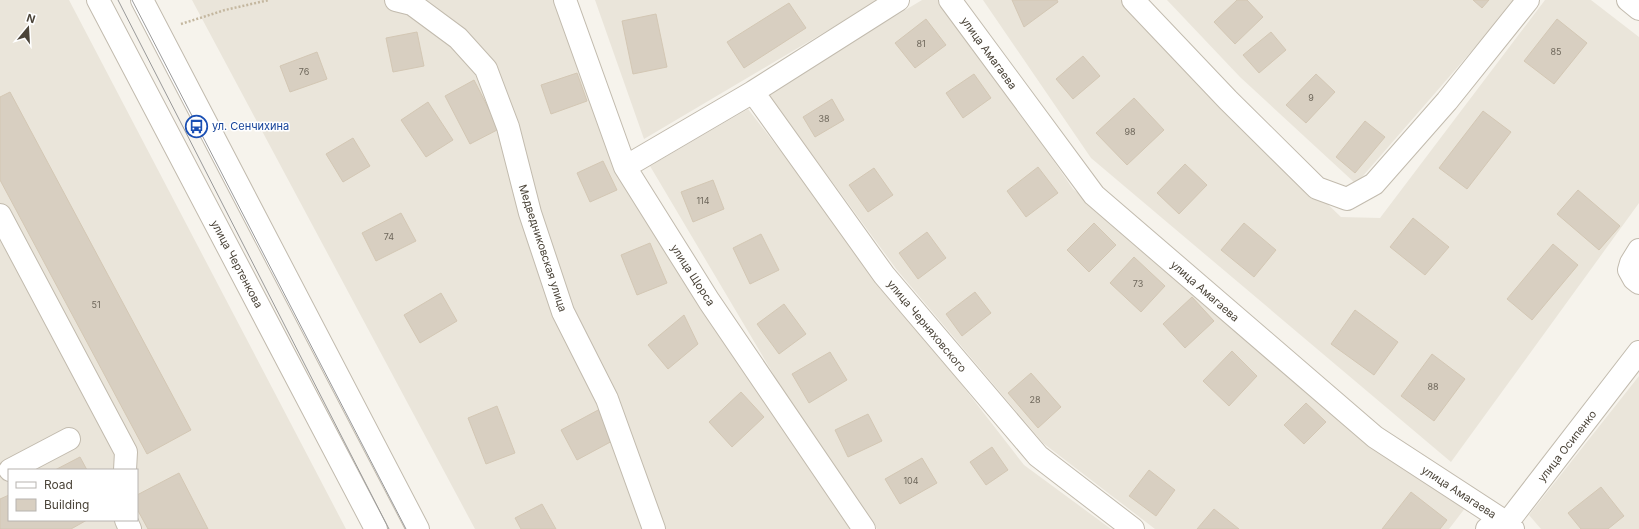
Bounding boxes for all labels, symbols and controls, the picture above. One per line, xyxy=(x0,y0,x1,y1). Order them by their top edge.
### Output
north arrow xyxy=(8,8,48,48)
text: N xyxy=(25,11,37,26)
street label: улица Амагаева xyxy=(958,14,1020,92)
house number: 81 xyxy=(916,38,926,49)
house number: 85 xyxy=(1550,46,1562,57)
house number: 76 xyxy=(299,66,310,77)
house number: 9 xyxy=(1308,92,1314,103)
bus stop icon: ул. Сенчихина xyxy=(184,113,210,139)
house number: 38 xyxy=(818,113,830,124)
place label: ул. Сенчихина xyxy=(212,119,289,133)
house number: 98 xyxy=(1124,126,1136,137)
street label: Медведниковская улица xyxy=(516,182,570,314)
house number: 114 xyxy=(696,195,710,206)
street label: улица Чертенкова xyxy=(208,218,266,310)
house number: 74 xyxy=(384,231,394,242)
street label: улица Щорса xyxy=(668,241,718,309)
street label: улица Амагаева xyxy=(1168,257,1242,325)
street label: улица Черняховского xyxy=(884,277,970,375)
house number: 73 xyxy=(1133,278,1144,289)
house number: 51 xyxy=(91,299,101,310)
house number: 88 xyxy=(1427,381,1439,392)
house number: 28 xyxy=(1029,394,1041,405)
street label: улица Осипенко xyxy=(1535,407,1600,485)
street label: улица Амагаева xyxy=(1419,463,1499,521)
legend xyxy=(8,469,138,521)
house number: 104 xyxy=(903,475,919,486)
text: Road xyxy=(44,477,73,492)
text: Building xyxy=(44,497,89,512)

